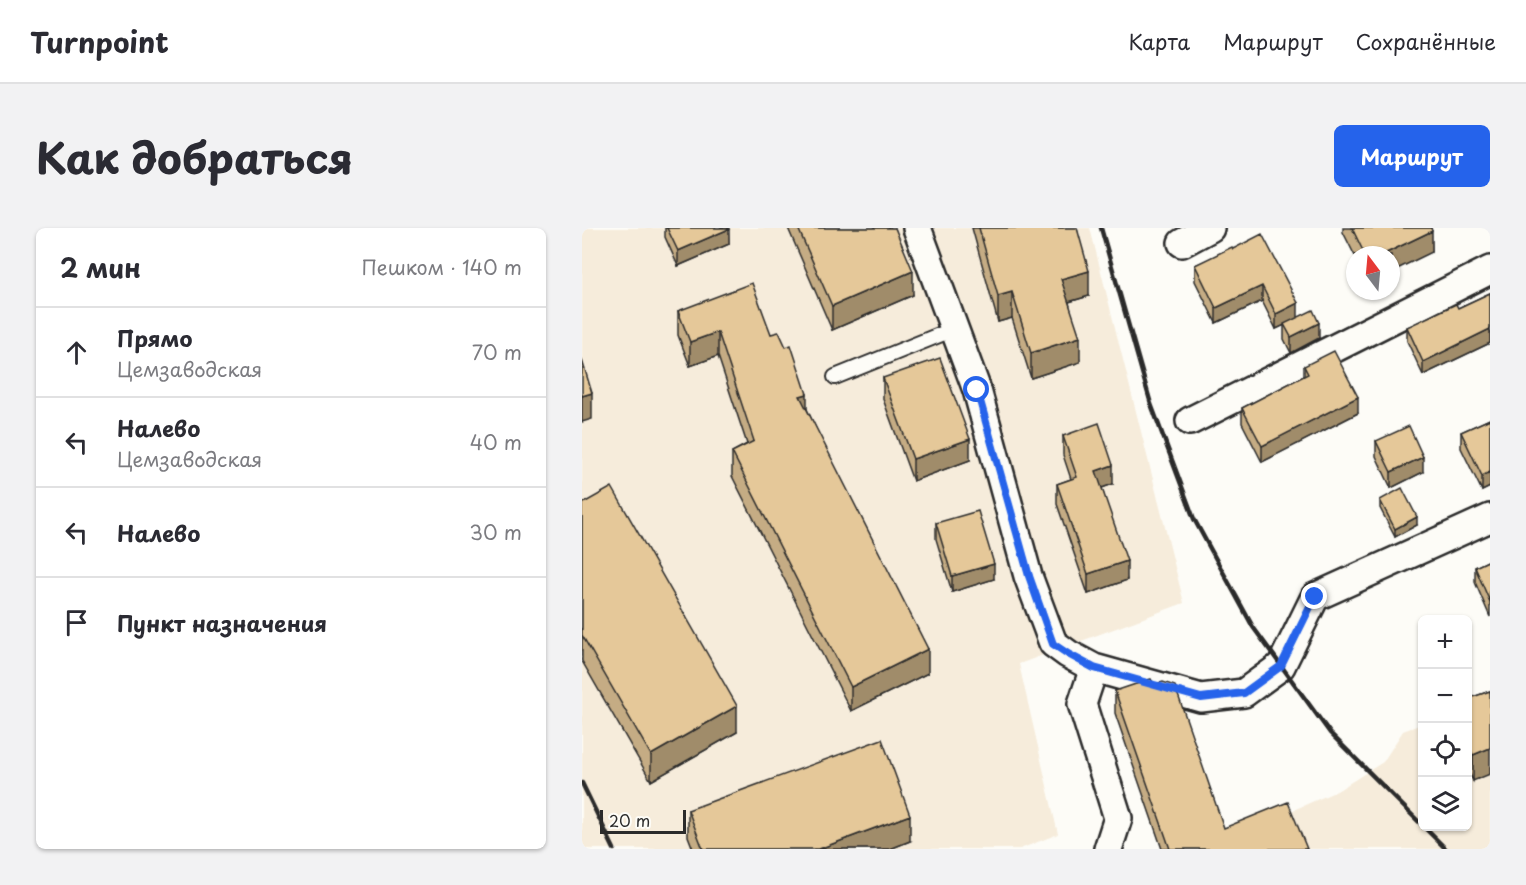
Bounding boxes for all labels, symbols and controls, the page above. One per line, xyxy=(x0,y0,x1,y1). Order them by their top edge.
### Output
text: Turnpoint xyxy=(30,20,169,63)
text: Карта xyxy=(1129,25,1190,57)
text: Маршрут xyxy=(1223,25,1323,57)
text: Сохранённые xyxy=(1356,25,1496,57)
text: Как добраться xyxy=(36,125,353,188)
button: Маршрут xyxy=(1334,125,1490,187)
north arrow xyxy=(1346,246,1400,300)
text: 2 мин xyxy=(60,248,141,287)
text: Пешком · 140 m xyxy=(361,252,522,282)
text: Прямо xyxy=(117,321,192,354)
icon: ahead xyxy=(60,336,93,369)
text: 70 m xyxy=(472,337,522,367)
text: Цемзаводская xyxy=(117,354,262,384)
route start xyxy=(963,376,989,402)
text: Налево xyxy=(117,411,200,444)
icon: left xyxy=(60,426,93,459)
text: 40 m xyxy=(470,427,522,457)
text: Цемзаводская xyxy=(117,444,262,474)
icon: left xyxy=(60,516,93,549)
text: Налево xyxy=(117,516,200,549)
text: 30 m xyxy=(469,517,522,547)
route end xyxy=(1301,583,1327,609)
icon: arrive xyxy=(60,606,93,639)
text: Пункт назначения xyxy=(117,606,327,639)
map controls xyxy=(1418,615,1472,831)
button: + xyxy=(1418,615,1472,669)
button: − xyxy=(1418,669,1472,723)
button: locate xyxy=(1418,723,1472,777)
button: layers xyxy=(1418,777,1472,831)
scale bar xyxy=(600,807,686,834)
text: 20 m xyxy=(609,808,650,832)

